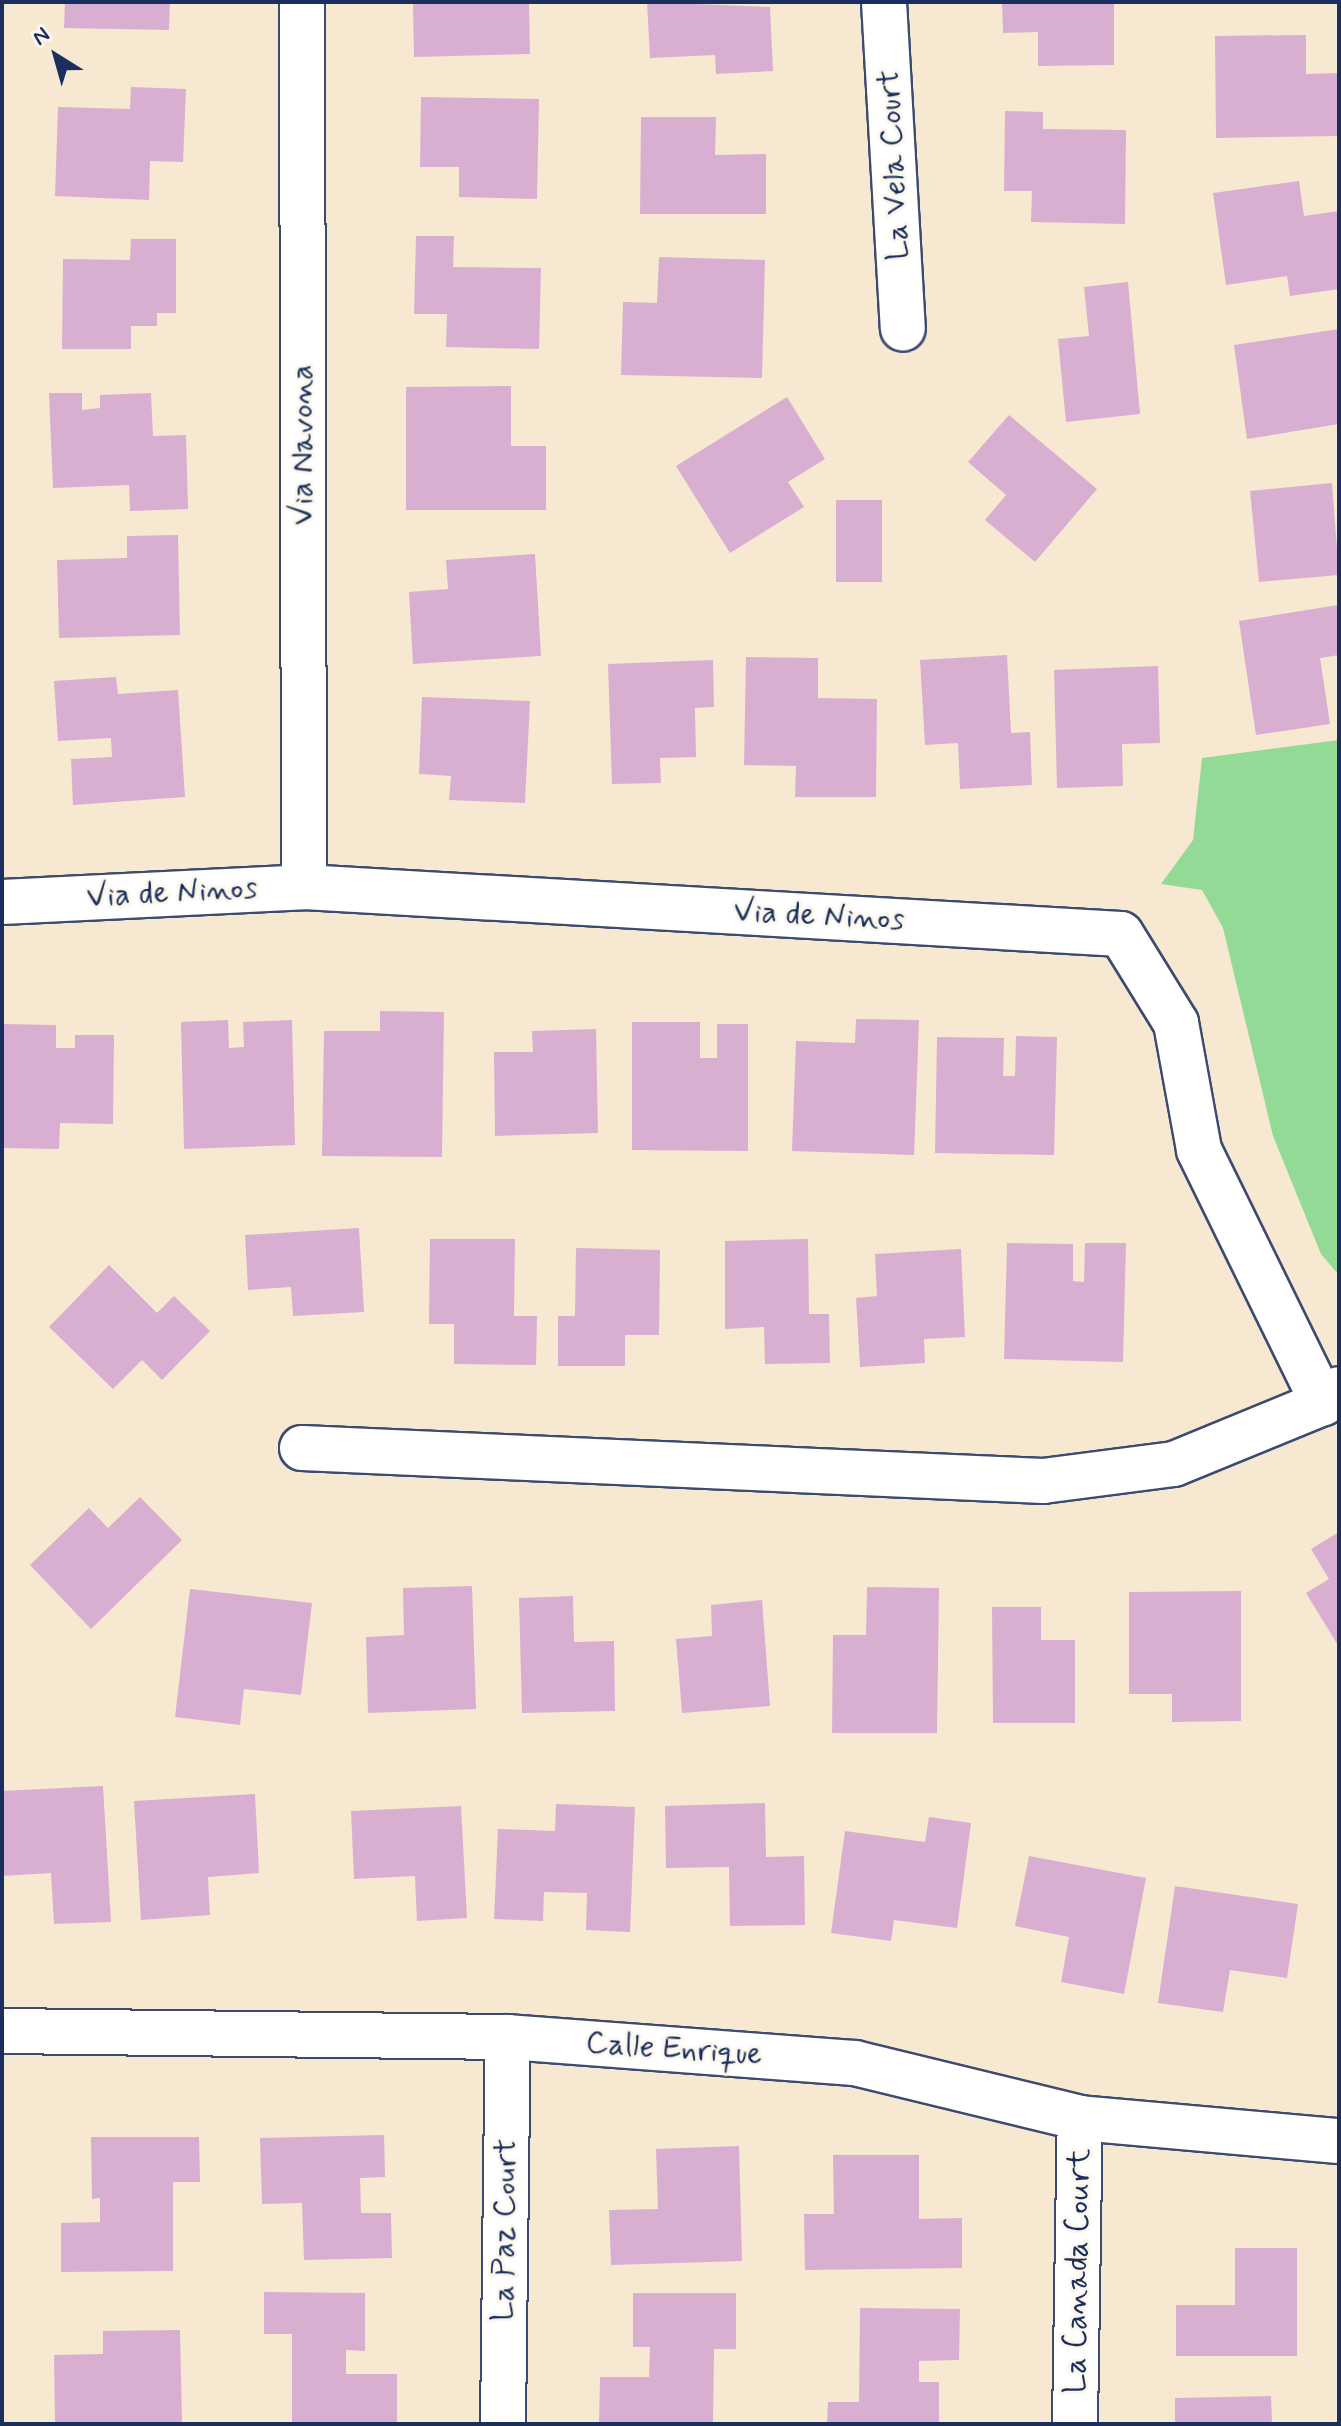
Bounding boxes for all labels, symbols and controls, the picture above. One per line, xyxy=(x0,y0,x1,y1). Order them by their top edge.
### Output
north arrow xyxy=(16,16,96,96)
text: N xyxy=(27,21,56,52)
street label: La Vela Court xyxy=(870,70,918,260)
street label: Via Navona xyxy=(284,364,322,526)
street label: Via de Ninos xyxy=(90,870,254,916)
street label: Via de Ninos xyxy=(737,893,901,939)
street label: Calle Enrique xyxy=(581,2023,767,2075)
street label: La Paz Court xyxy=(484,2139,526,2321)
street label: La Canada Court xyxy=(1057,2152,1099,2390)

